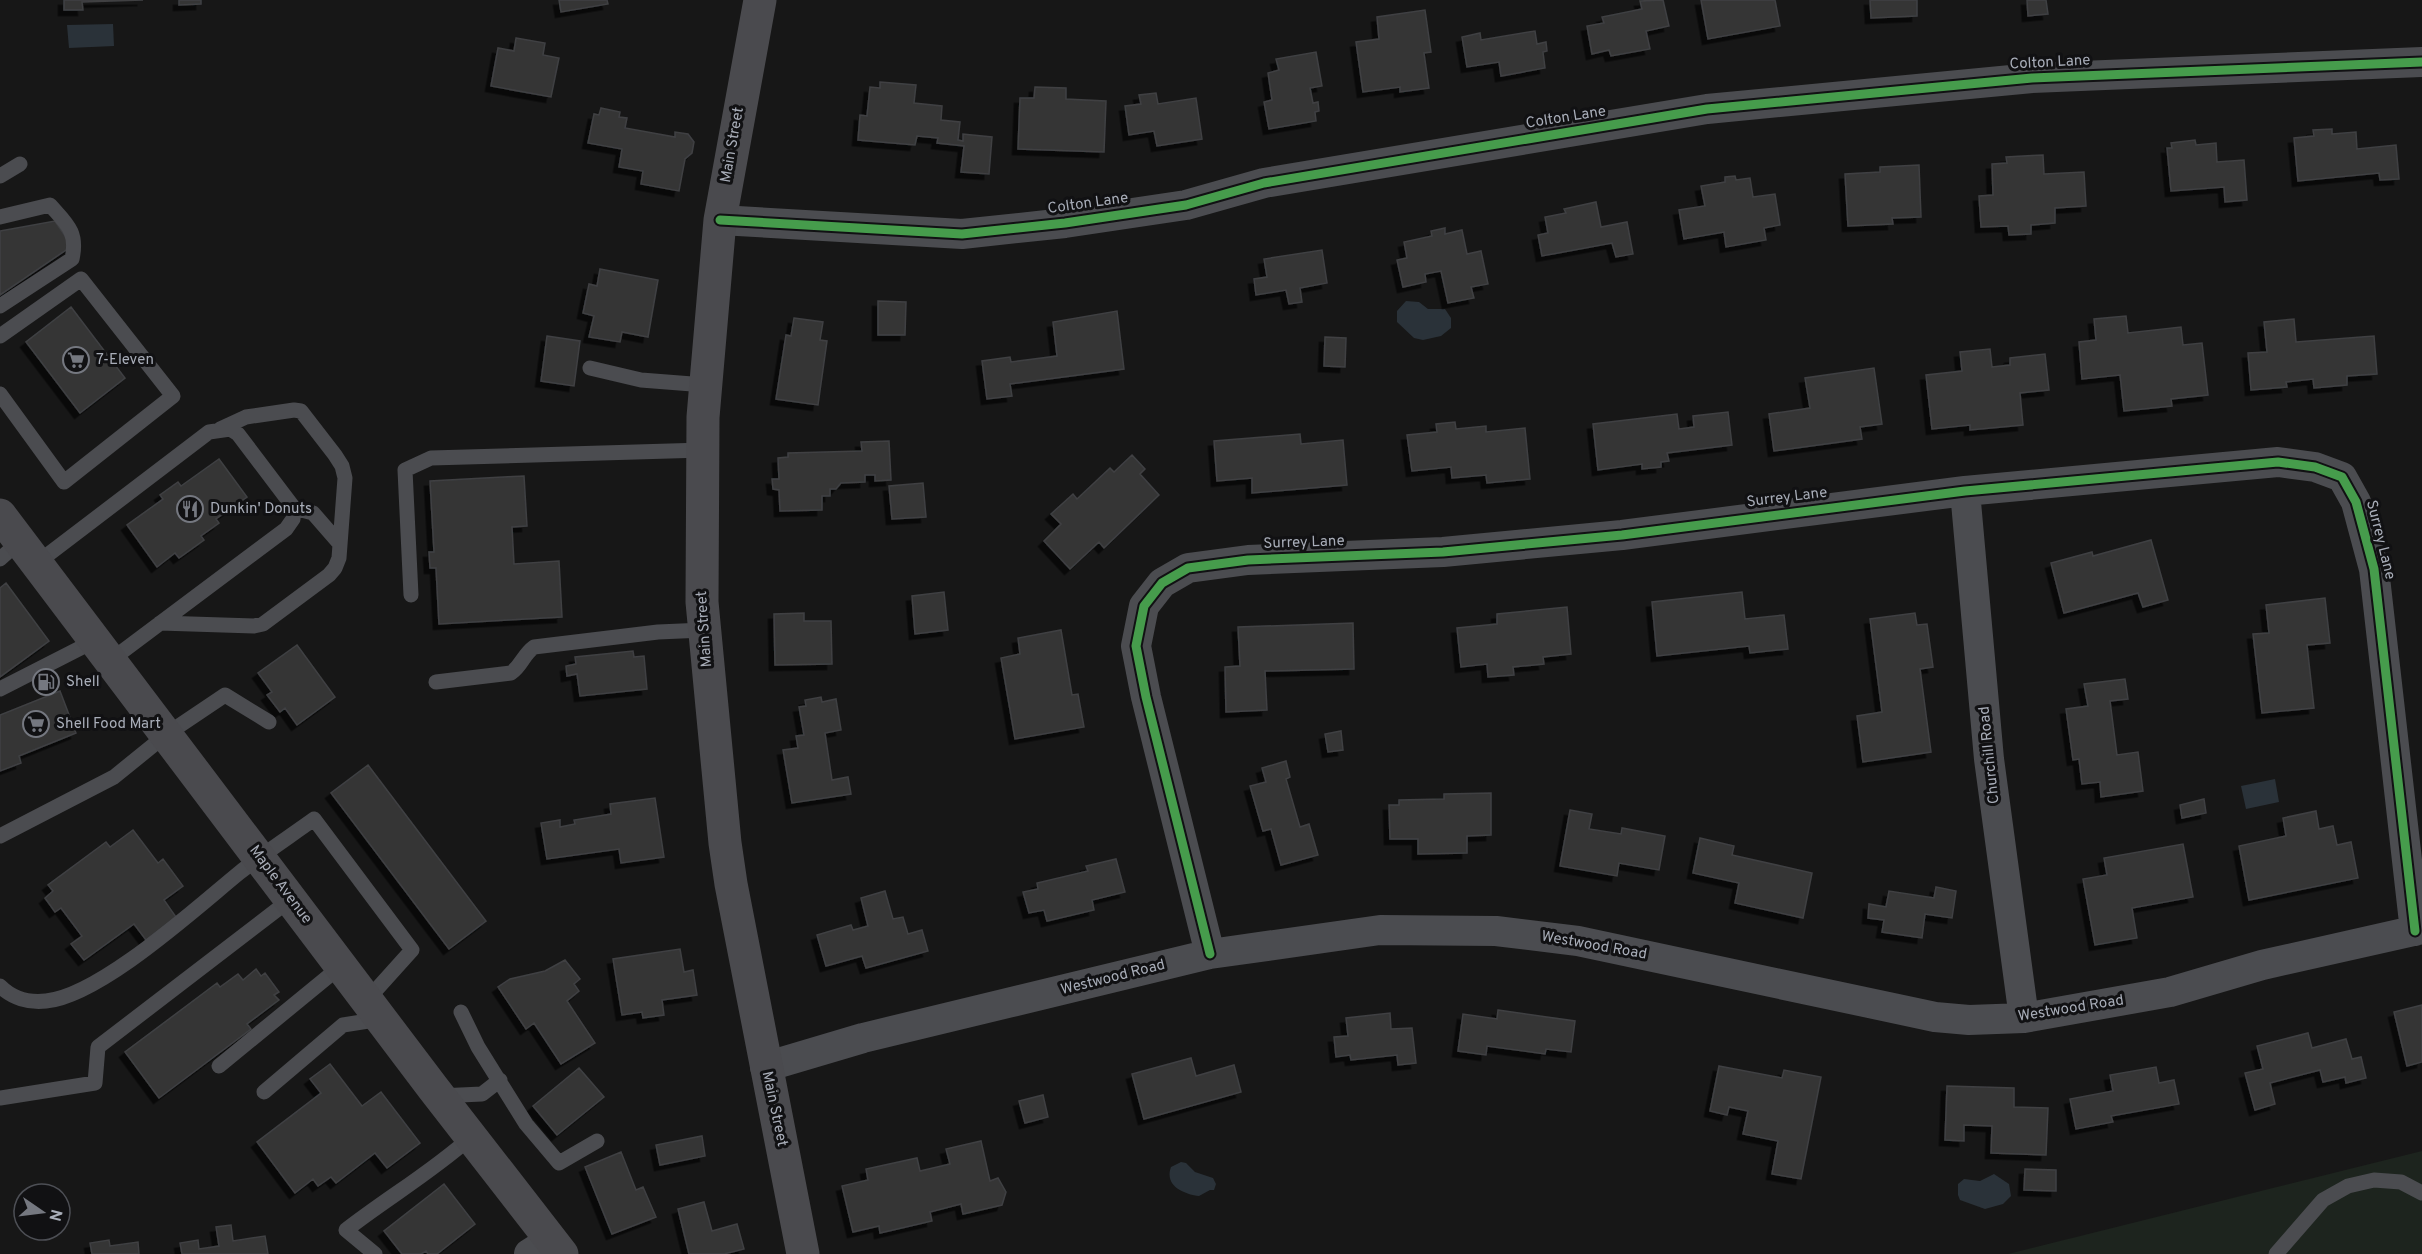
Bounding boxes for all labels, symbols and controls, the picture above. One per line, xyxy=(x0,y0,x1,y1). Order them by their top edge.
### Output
street label: Colton Lane xyxy=(2009,51,2091,75)
street label: Colton Lane xyxy=(1524,102,1608,134)
street label: Main Street xyxy=(717,106,749,184)
street label: Colton Lane xyxy=(1047,189,1129,219)
supermarket icon: 7-Eleven xyxy=(61,345,91,375)
place label: 7-Eleven xyxy=(96,351,154,370)
street label: Surrey Lane xyxy=(1746,484,1828,512)
restaurant icon: Dunkin' Donuts xyxy=(175,494,205,524)
street label: Surrey Lane xyxy=(2361,498,2399,582)
place label: Dunkin' Donuts xyxy=(210,500,312,519)
street label: Surrey Lane xyxy=(1263,532,1345,554)
street label: Main Street xyxy=(693,590,717,668)
fuel station icon: Shell xyxy=(31,667,61,697)
place label: Shell xyxy=(66,673,100,692)
street label: Churchill Road xyxy=(1975,705,2005,805)
supermarket icon: Shell Food Mart xyxy=(21,709,51,739)
place label: Shell Food Mart xyxy=(56,715,161,734)
street label: Maple Avenue xyxy=(244,842,316,928)
street label: Westwood Road xyxy=(1540,927,1648,965)
street label: Westwood Road xyxy=(1059,956,1167,1000)
street label: Westwood Road xyxy=(2017,991,2125,1027)
street label: Main Street xyxy=(757,1070,791,1148)
north arrow xyxy=(12,1182,72,1242)
text: N xyxy=(44,1207,66,1223)

